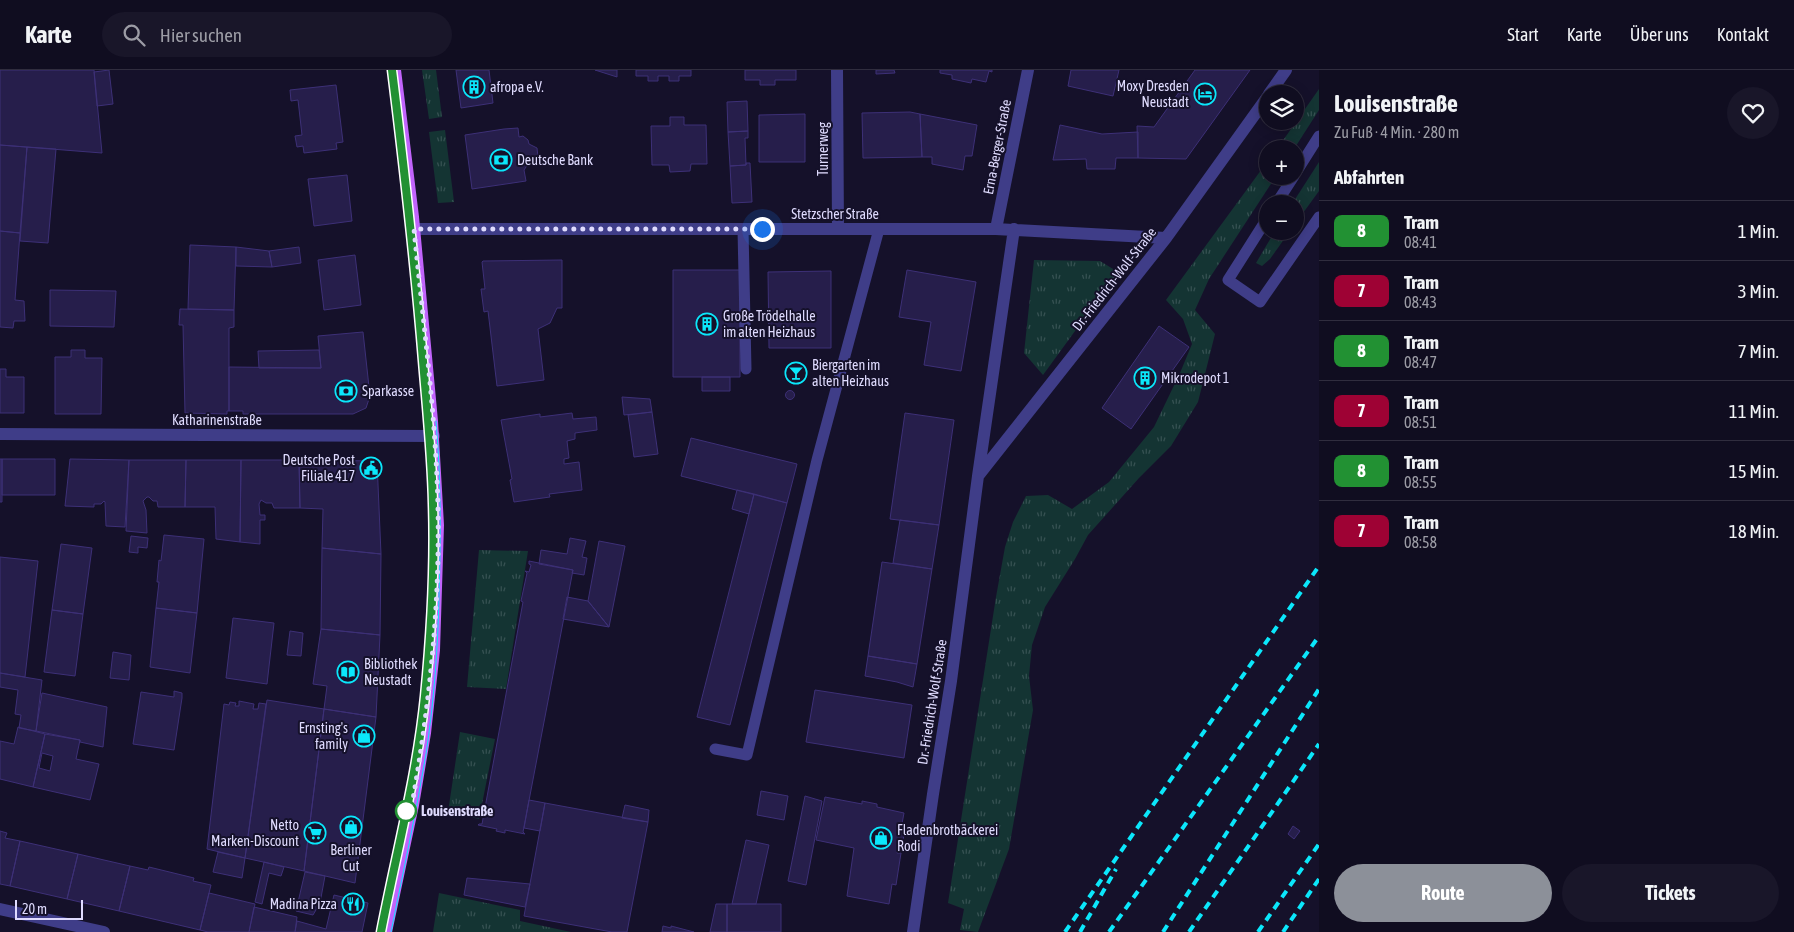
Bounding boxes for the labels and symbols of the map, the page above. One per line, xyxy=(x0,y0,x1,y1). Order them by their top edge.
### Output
building icon: afropa e.V. xyxy=(462,75,486,99)
place label: Moxy Dresden Neustadt xyxy=(1117,78,1189,110)
place label: afropa e.V. xyxy=(490,79,544,95)
hotel icon: Moxy Dresden Neustadt xyxy=(1193,82,1217,106)
street label: Erna-Berger-Straße xyxy=(980,98,1014,196)
street label: Turnerweg xyxy=(815,122,831,176)
bank icon: Deutsche Bank xyxy=(489,148,513,172)
place label: Deutsche Bank xyxy=(517,152,593,168)
street label: Stetzscher Straße xyxy=(791,206,879,222)
your location xyxy=(750,217,775,242)
street label: Dr.-Friedrich-Wolf-Straße xyxy=(1069,224,1159,334)
place label: Große Trödelhalle im alten Heizhaus xyxy=(723,308,816,340)
building icon: Große Trödelhalle im alten Heizhaus xyxy=(695,312,719,336)
place label: Biergarten im alten Heizhaus xyxy=(812,357,889,389)
bar icon: Biergarten im alten Heizhaus xyxy=(784,361,808,385)
building icon: Mikrodepot 1 xyxy=(1133,366,1157,390)
place label: Mikrodepot 1 xyxy=(1161,370,1229,386)
bank icon: Sparkasse xyxy=(334,379,358,403)
place label: Sparkasse xyxy=(362,383,414,399)
street label: Katharinenstraße xyxy=(172,412,262,428)
place label: Deutsche Post Filiale 417 xyxy=(283,452,355,484)
public building icon: Deutsche Post Filiale 417 xyxy=(359,456,383,480)
street label: Dr.-Friedrich-Wolf-Straße xyxy=(914,638,950,766)
place label: Bibliothek Neustadt xyxy=(364,656,417,688)
library icon: Bibliothek Neustadt xyxy=(336,660,360,684)
place label: Ernsting's family xyxy=(299,720,348,752)
shop icon: Ernsting's family xyxy=(352,724,376,748)
marker: Louisenstraße xyxy=(395,800,417,822)
place label: Louisenstraße xyxy=(421,803,493,819)
shop icon: Berliner Cut xyxy=(339,815,363,839)
place label: Netto Marken-Discount xyxy=(211,817,299,849)
supermarket icon: Netto Marken-Discount xyxy=(303,821,327,845)
place label: Fladenbrotbäckerei Rodi xyxy=(897,822,998,854)
shop icon: Fladenbrotbäckerei Rodi xyxy=(869,826,893,850)
place label: Berliner Cut xyxy=(330,842,373,874)
restaurant icon: Madina Pizza xyxy=(341,892,365,916)
place label: Madina Pizza xyxy=(270,896,337,912)
scale bar xyxy=(15,897,82,920)

